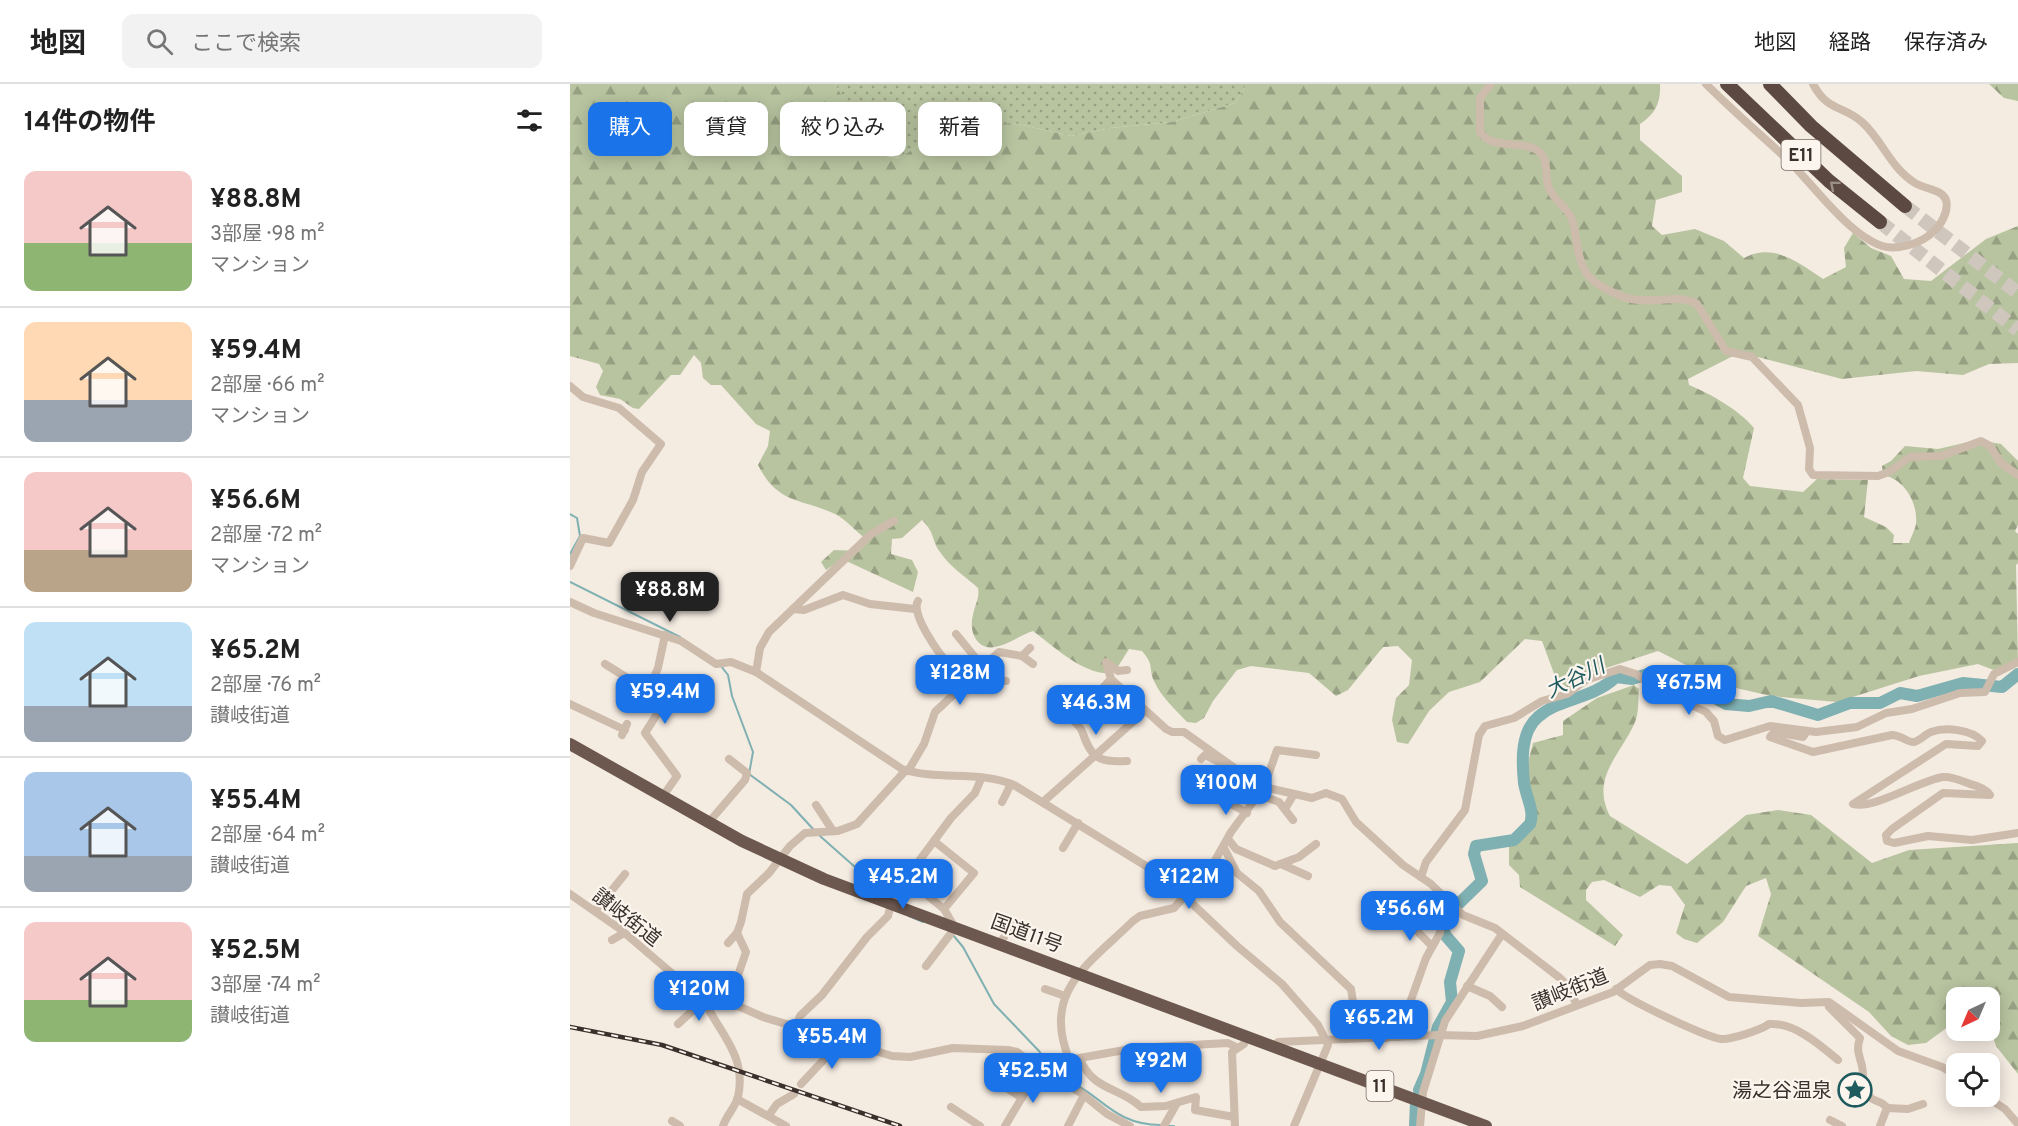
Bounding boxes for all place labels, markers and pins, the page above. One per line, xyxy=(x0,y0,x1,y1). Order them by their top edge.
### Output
pin: ¥88.8M xyxy=(621,572,719,623)
pin: ¥128M xyxy=(918,655,1002,706)
pin: ¥67.5M xyxy=(1640,665,1738,716)
pin: ¥59.4M xyxy=(616,674,714,725)
pin: ¥46.3M xyxy=(1047,685,1145,736)
pin: ¥100M xyxy=(1184,765,1268,816)
pin: ¥45.2M xyxy=(854,859,952,910)
pin: ¥122M xyxy=(1147,859,1231,910)
pin: ¥56.6M xyxy=(1361,891,1459,942)
pin: ¥120M xyxy=(657,971,741,1022)
pin: ¥65.2M xyxy=(1330,1000,1428,1051)
pin: ¥55.4M xyxy=(783,1019,881,1070)
pin: ¥92M xyxy=(1125,1043,1197,1094)
pin: ¥52.5M xyxy=(984,1053,1082,1104)
place icon: 湯之谷温泉 xyxy=(1837,1072,1873,1108)
place label: 湯之谷温泉 xyxy=(1732,1079,1832,1105)

